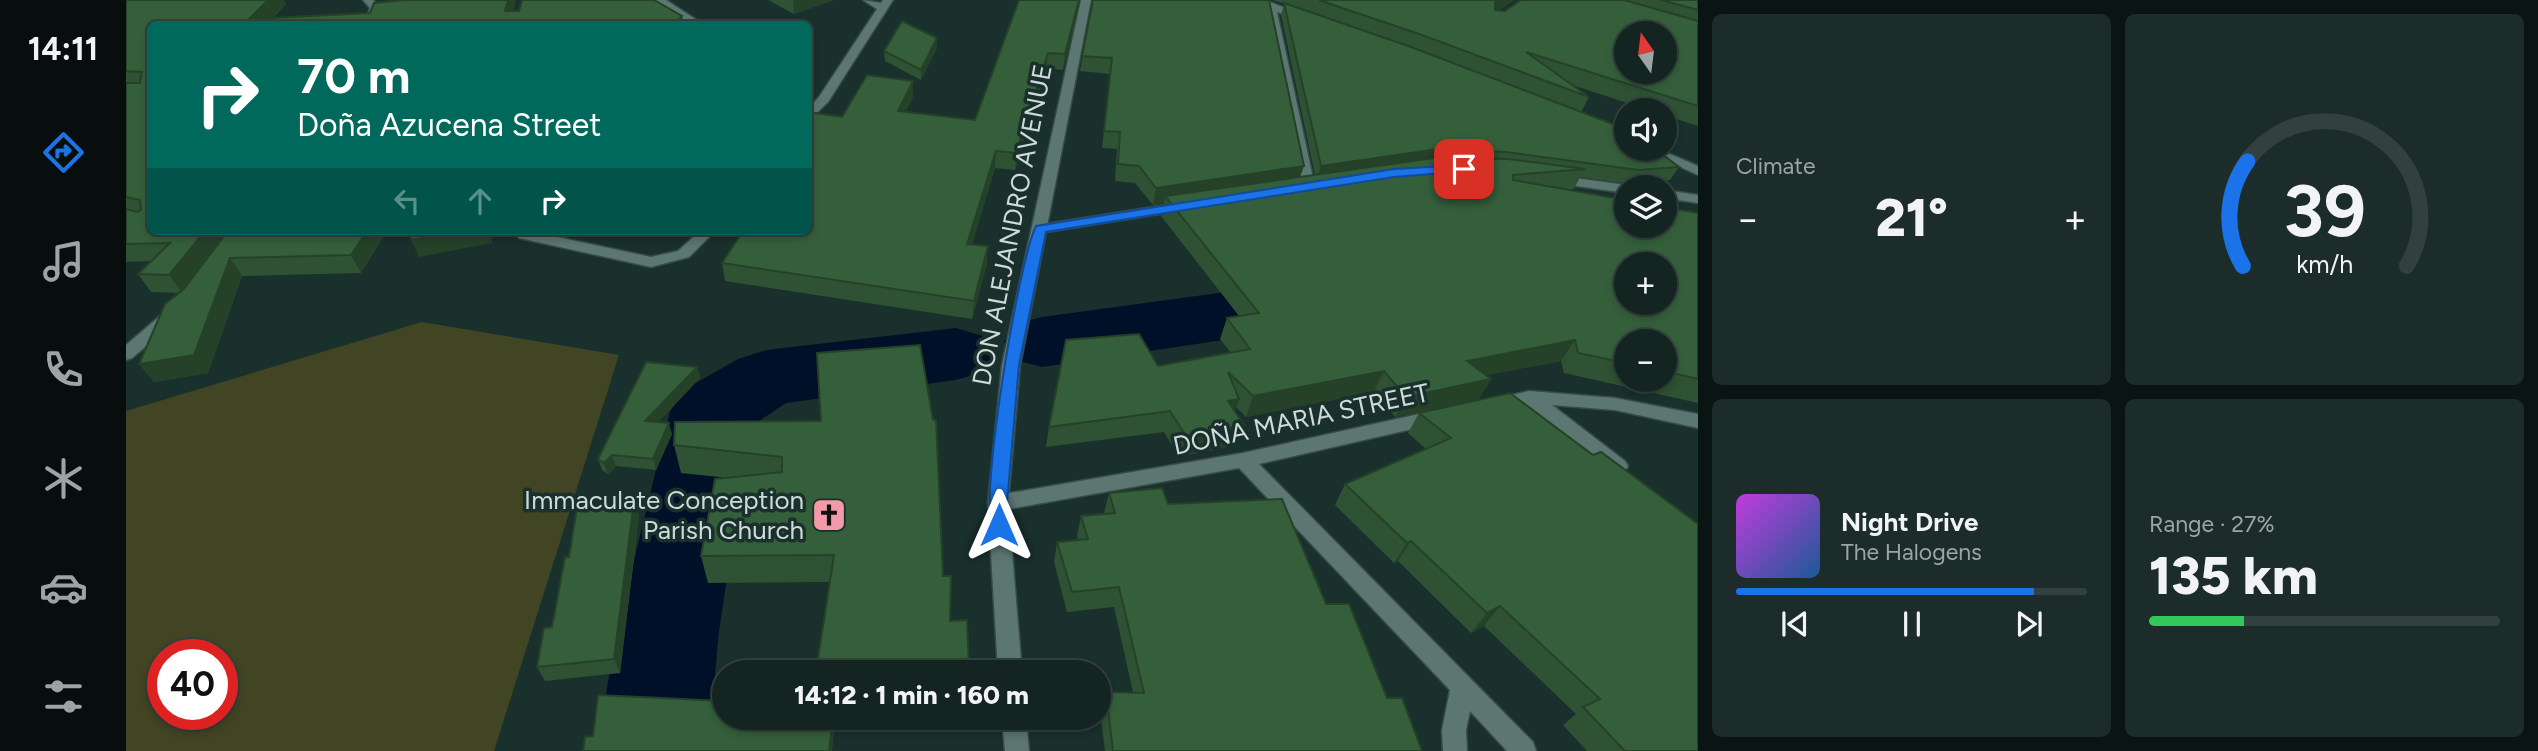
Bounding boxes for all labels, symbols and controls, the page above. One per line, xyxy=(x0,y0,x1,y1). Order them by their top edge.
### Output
north arrow xyxy=(1614,21,1676,84)
map controls xyxy=(1614,21,1677,392)
text: 14:11 xyxy=(28,30,98,68)
text: 70 m xyxy=(297,46,410,105)
icon: right xyxy=(182,49,273,140)
street label: DON ALEJANDRO AVENUE xyxy=(965,62,1059,388)
button: sound xyxy=(1614,98,1677,161)
text: Doña Azucena Street xyxy=(297,106,601,144)
icon: directions xyxy=(39,128,88,177)
pin xyxy=(1434,139,1494,199)
icon: arrive xyxy=(1445,150,1483,188)
text: Climate xyxy=(1736,152,1815,180)
text: 39 xyxy=(2283,167,2366,254)
button: layers xyxy=(1614,175,1677,238)
icon: left xyxy=(388,182,426,220)
icon: ahead xyxy=(461,182,499,220)
icon: right xyxy=(534,182,572,220)
text: 21° xyxy=(1875,187,1948,249)
text: − xyxy=(1736,196,1760,242)
text: + xyxy=(2063,196,2087,242)
icon: music xyxy=(39,237,88,286)
text: km/h xyxy=(2296,248,2353,278)
button: + xyxy=(1614,252,1677,315)
button: − xyxy=(1614,329,1677,392)
icon: phone xyxy=(39,345,88,394)
street label: DOÑA MARIA STREET xyxy=(1170,376,1433,462)
icon: climate xyxy=(39,454,88,503)
place label: Immaculate Conception Parish Church xyxy=(524,484,804,546)
position arrow xyxy=(962,488,1036,562)
church icon: Immaculate Conception Parish Church xyxy=(810,496,848,534)
text: Night Drive xyxy=(1841,506,1978,538)
text: Range · 27% xyxy=(2149,510,2275,538)
text: The Halogens xyxy=(1841,538,1982,566)
text: 135 km xyxy=(2149,545,2318,607)
icon: car xyxy=(39,563,88,612)
icon: previous xyxy=(1776,605,1814,643)
icon: pause xyxy=(1893,605,1931,643)
icon: next xyxy=(2010,605,2048,643)
speed limit sign: 40 xyxy=(147,639,238,730)
icon: filters xyxy=(39,672,88,721)
text: 14:12 · 1 min · 160 m xyxy=(794,679,1029,711)

